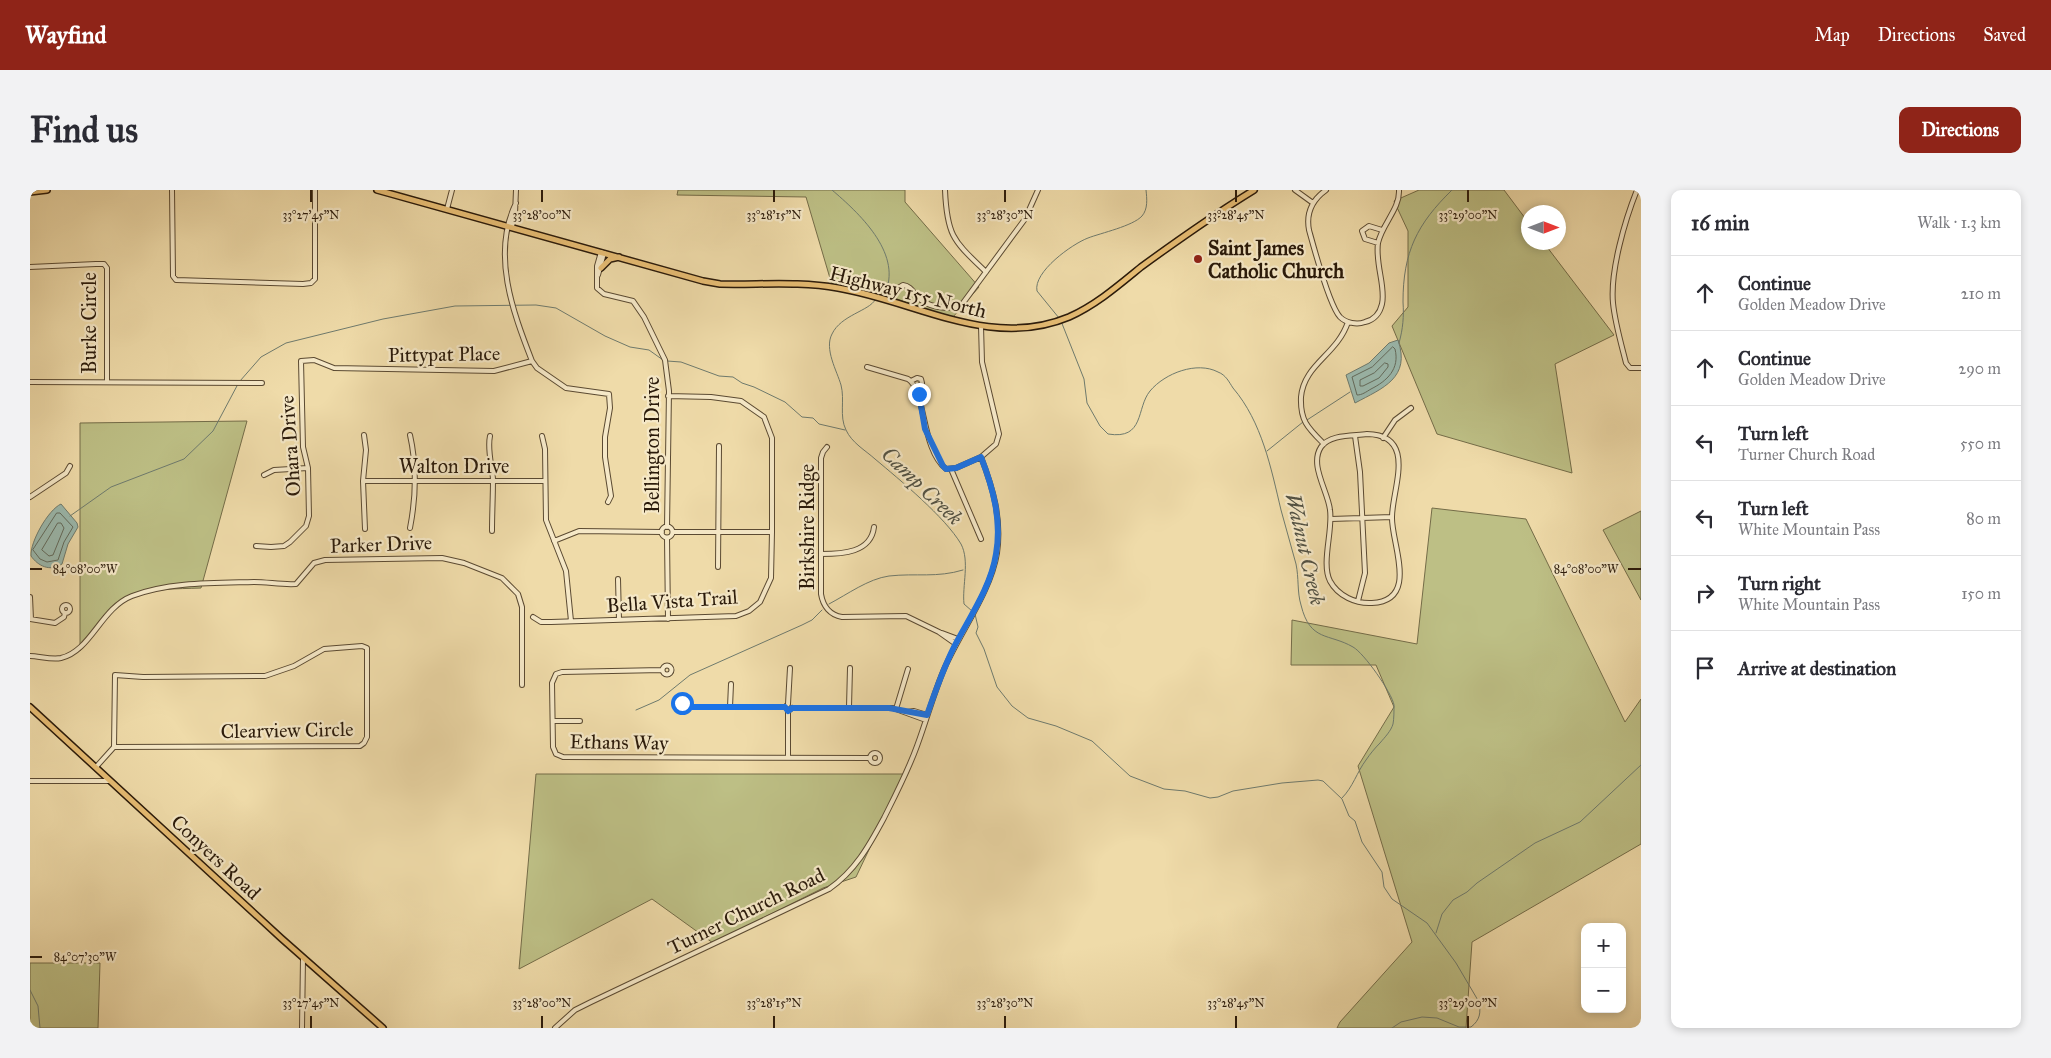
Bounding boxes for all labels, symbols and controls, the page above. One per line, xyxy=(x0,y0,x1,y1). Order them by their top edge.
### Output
text: Wayfind xyxy=(25,20,107,50)
text: Map xyxy=(1814,24,1850,46)
text: Directions xyxy=(1878,24,1955,46)
text: Saved xyxy=(1983,24,2026,46)
button: Directions xyxy=(1899,107,2021,153)
text: Find us xyxy=(30,109,138,152)
north arrow xyxy=(1521,205,1566,250)
text: 33°27'45"N xyxy=(283,208,339,222)
text: 33°28'00"N xyxy=(513,208,571,222)
text: 33°28'15"N xyxy=(746,208,802,222)
text: 33°28'30"N xyxy=(977,208,1033,222)
text: 33°28'45"N xyxy=(1207,208,1265,222)
text: 33°29'00"N xyxy=(1438,208,1498,222)
text: 16 min xyxy=(1691,210,1749,236)
text: Walk · 1.3 km xyxy=(1917,213,2001,232)
place label: Saint James Catholic Church xyxy=(1208,236,1345,283)
marker: Saint James Catholic Church xyxy=(1192,253,1204,265)
street label: Highway 155 North xyxy=(827,261,989,324)
street label: Burke Circle xyxy=(77,272,101,374)
text: Continue xyxy=(1738,272,1811,295)
icon: ahead xyxy=(1691,279,1719,307)
text: 210 m xyxy=(1961,284,2001,303)
text: Golden Meadow Drive xyxy=(1738,295,1886,314)
street label: Pittypat Place xyxy=(388,341,500,367)
text: Continue xyxy=(1738,347,1811,370)
icon: ahead xyxy=(1691,354,1719,382)
text: 290 m xyxy=(1958,359,2001,378)
text: Golden Meadow Drive xyxy=(1738,370,1886,389)
street label: Bellington Drive xyxy=(640,377,665,513)
route end xyxy=(908,383,931,406)
street label: Ohara Drive xyxy=(274,395,306,497)
text: Turn left xyxy=(1738,422,1808,445)
icon: left xyxy=(1691,429,1719,457)
text: 550 m xyxy=(1960,434,2001,453)
water label: Camp Creek xyxy=(876,441,968,531)
text: Turner Church Road xyxy=(1738,445,1875,464)
street label: Walton Drive xyxy=(399,454,509,478)
street label: Birkshire Ridge xyxy=(795,464,820,590)
water label: Walnut Creek xyxy=(1279,490,1331,608)
text: Turn left xyxy=(1738,497,1808,520)
icon: left xyxy=(1691,504,1719,532)
text: 80 m xyxy=(1966,509,2001,528)
text: White Mountain Pass xyxy=(1738,520,1880,539)
street label: Parker Drive xyxy=(329,530,433,558)
text: 84°08'00"W xyxy=(53,562,118,576)
text: 84°08'00"W xyxy=(1554,562,1619,576)
text: Turn right xyxy=(1738,572,1821,595)
icon: right xyxy=(1691,579,1719,607)
street label: Bella Vista Trail xyxy=(605,584,739,618)
text: 150 m xyxy=(1961,584,2001,603)
text: White Mountain Pass xyxy=(1738,595,1880,614)
icon: arrive xyxy=(1691,654,1719,682)
text: Arrive at destination xyxy=(1738,657,1896,680)
route start xyxy=(671,692,694,715)
street label: Clearview Circle xyxy=(220,717,354,743)
street label: Ethans Way xyxy=(569,729,669,755)
street label: Conyers Road xyxy=(166,810,266,904)
street label: Turner Church Road xyxy=(664,863,828,959)
map controls xyxy=(1581,923,1626,1013)
button: + xyxy=(1581,923,1626,968)
text: 84°07'30"W xyxy=(54,950,117,964)
button: − xyxy=(1581,968,1626,1013)
text: 33°27'45"N xyxy=(283,996,339,1010)
text: 33°28'00"N xyxy=(513,996,571,1010)
text: 33°28'15"N xyxy=(746,996,802,1010)
text: 33°28'30"N xyxy=(977,996,1033,1010)
text: 33°28'45"N xyxy=(1207,996,1265,1010)
text: 33°29'00"N xyxy=(1438,996,1498,1010)

